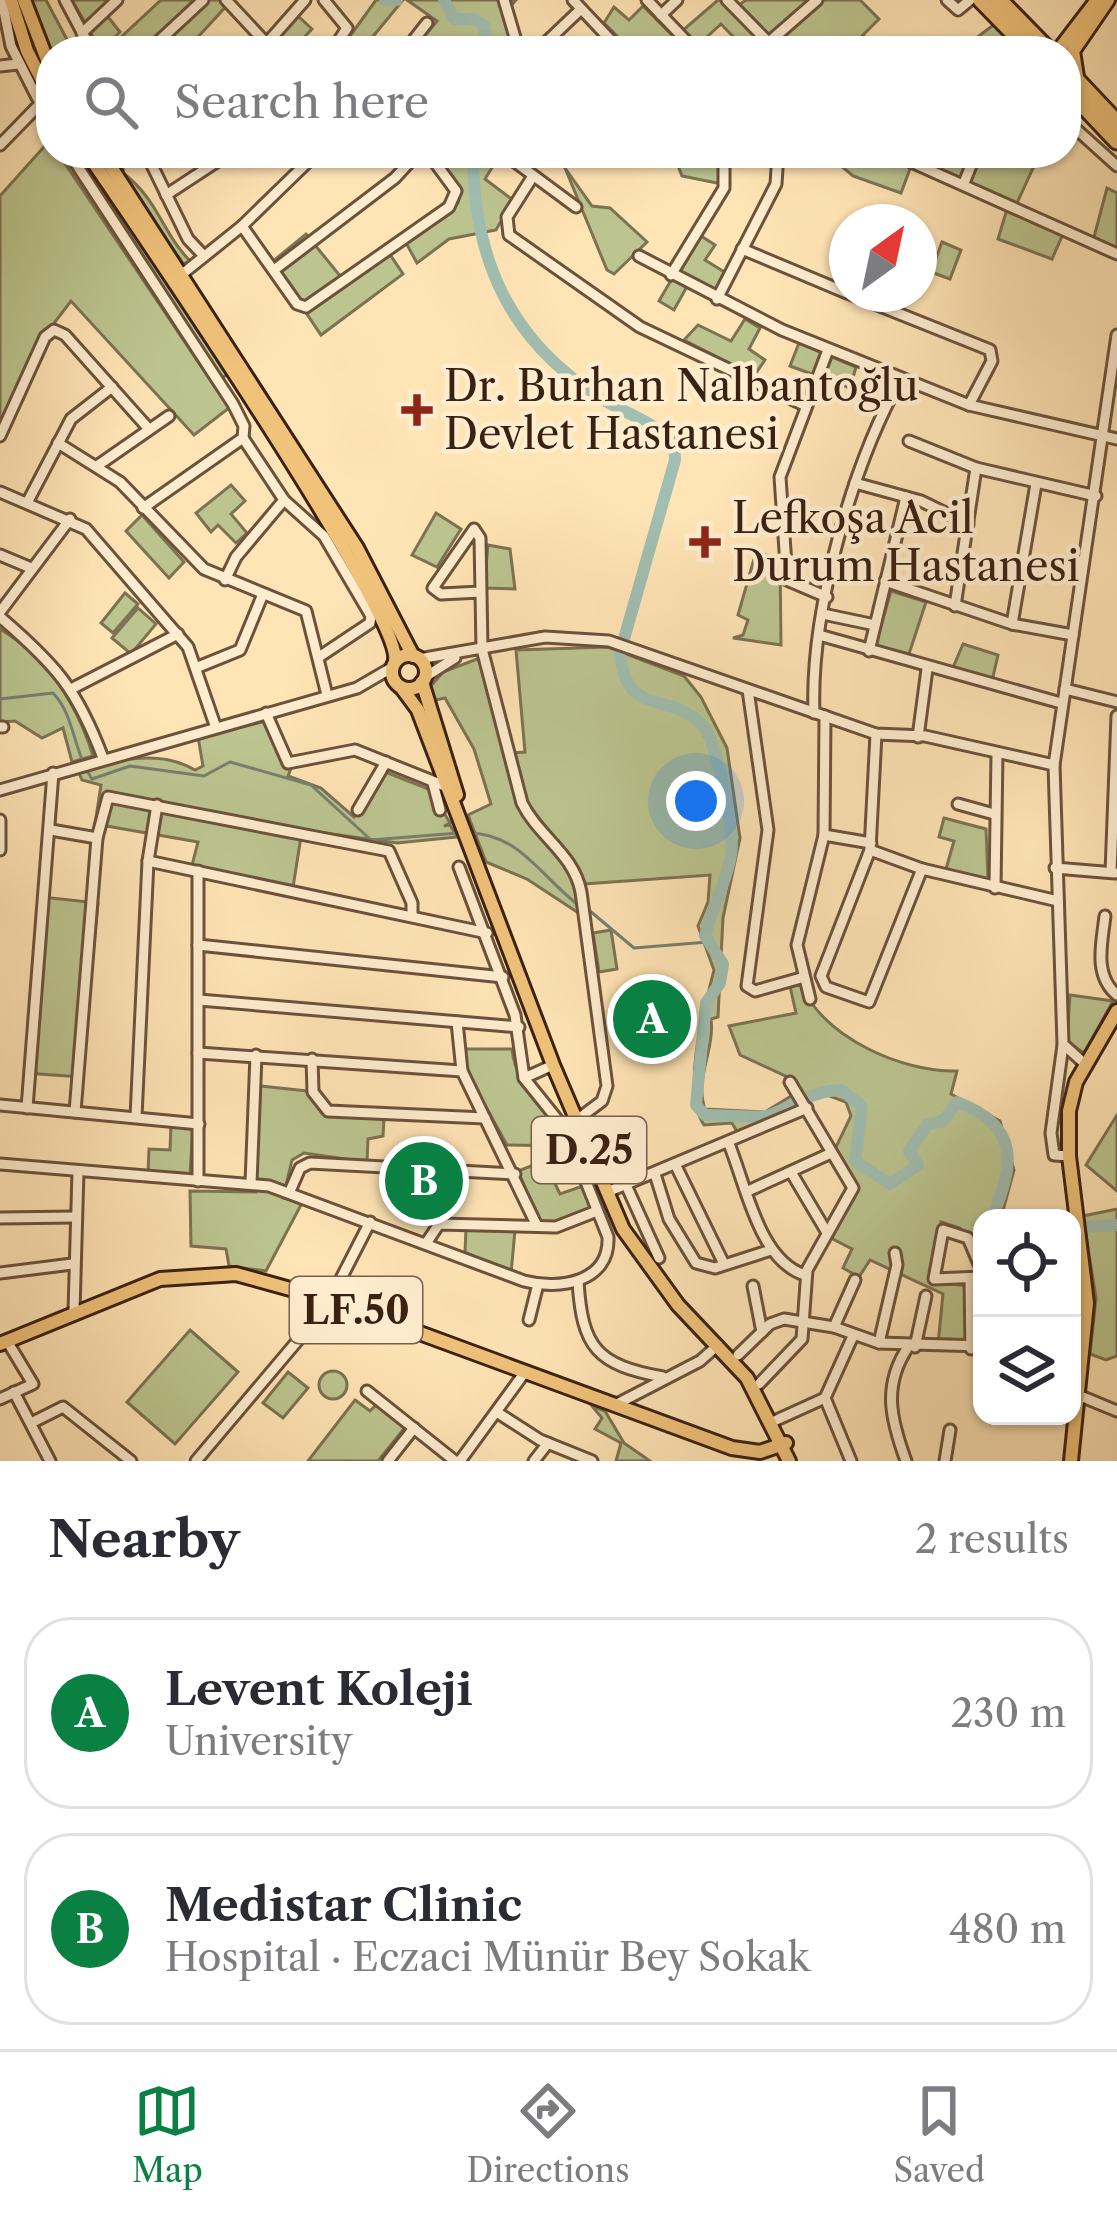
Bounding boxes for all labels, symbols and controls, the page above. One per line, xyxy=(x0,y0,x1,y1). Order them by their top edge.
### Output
search box xyxy=(36,36,1081,168)
icon: search xyxy=(78,69,144,135)
text: Search here xyxy=(174,74,429,130)
north arrow xyxy=(829,204,937,312)
place label: Dr. Burhan Nalbantoğlu Devlet Hastanesi xyxy=(444,360,919,460)
marker: Dr. Burhan Nalbantoğlu Devlet Hastanesi xyxy=(401,394,433,426)
place label: Lefkoşa Acil Durum Hastanesi xyxy=(732,492,1080,592)
marker: Lefkoşa Acil Durum Hastanesi xyxy=(689,526,721,558)
your location xyxy=(666,771,726,831)
pin: A xyxy=(613,974,691,1064)
road number: D.25 xyxy=(532,1117,646,1183)
pin: B xyxy=(385,1136,463,1226)
map controls xyxy=(973,1209,1081,1425)
button: locate xyxy=(973,1209,1081,1317)
road number: LF.50 xyxy=(290,1277,422,1343)
button: layers xyxy=(973,1317,1081,1425)
text: Nearby xyxy=(48,1508,240,1570)
text: 2 results xyxy=(915,1515,1069,1563)
text: Levent Koleji xyxy=(165,1661,473,1717)
text: A xyxy=(75,1689,105,1737)
text: 230 m xyxy=(951,1689,1066,1737)
text: University xyxy=(165,1717,353,1765)
text: Medistar Clinic xyxy=(165,1877,522,1933)
text: B xyxy=(76,1905,105,1953)
text: 480 m xyxy=(949,1905,1066,1953)
text: Hospital · Eczaci Münür Bey Sokak xyxy=(165,1933,810,1981)
tab: Map xyxy=(132,2078,203,2191)
tab: Directions xyxy=(467,2078,630,2191)
tab: Saved xyxy=(893,2078,985,2191)

